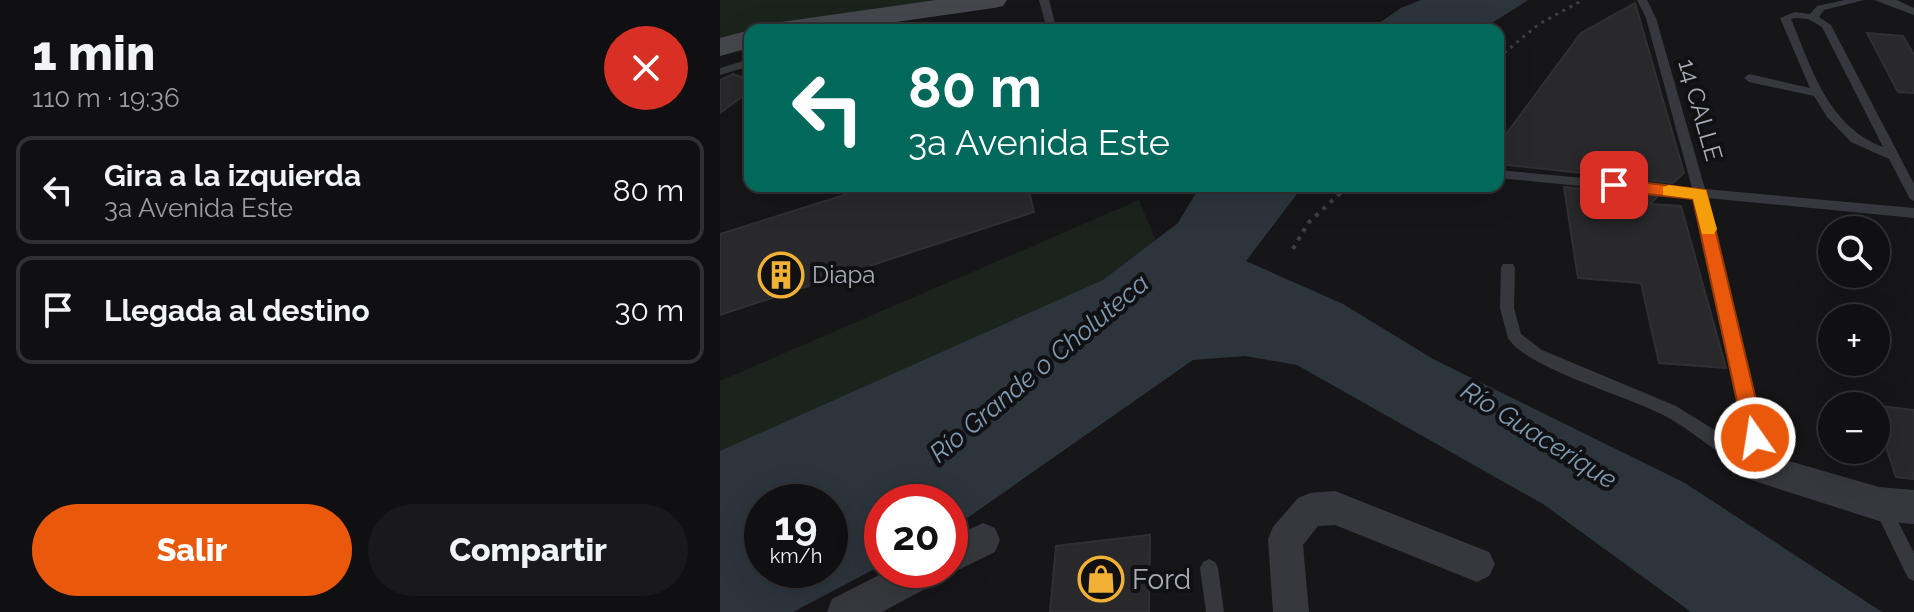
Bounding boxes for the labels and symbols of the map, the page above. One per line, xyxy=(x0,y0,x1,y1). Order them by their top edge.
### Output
street label: 14 CALLE xyxy=(1672,56,1729,164)
pin xyxy=(1580,151,1648,219)
building icon: Diapa xyxy=(757,251,805,299)
place label: Diapa xyxy=(812,260,875,289)
water label: Río Grande o Choluteca xyxy=(924,268,1154,468)
water label: Río Guacerique xyxy=(1456,375,1622,495)
position arrow xyxy=(1713,396,1797,480)
speed limit sign: 20 xyxy=(864,484,968,588)
shop icon: Ford xyxy=(1077,555,1125,603)
place label: Ford xyxy=(1132,563,1191,596)

